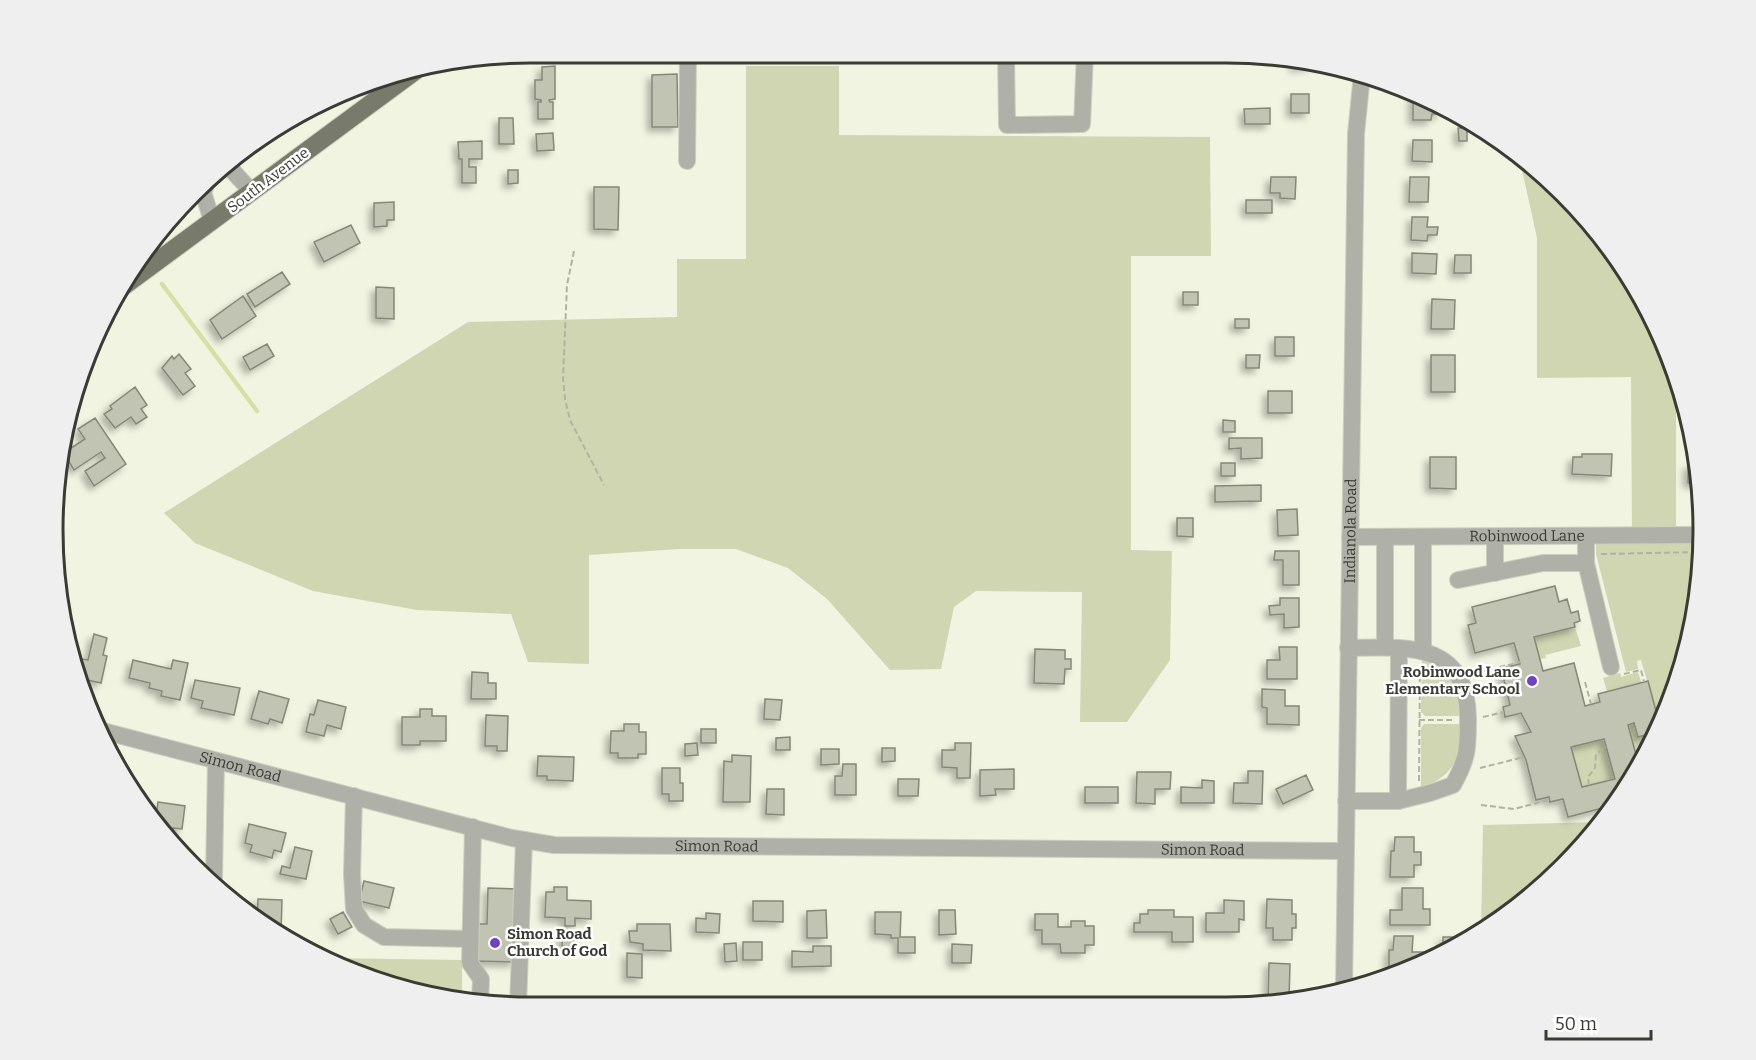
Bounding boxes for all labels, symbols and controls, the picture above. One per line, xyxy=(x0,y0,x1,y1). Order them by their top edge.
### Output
street label: South Avenue xyxy=(224,144,312,216)
street label: Indianola Road xyxy=(1341,478,1360,584)
street label: Robinwood Lane xyxy=(1469,527,1585,545)
place label: Robinwood Lane Elementary School xyxy=(1385,663,1520,698)
marker: Robinwood Lane Elementary School xyxy=(1525,674,1539,688)
street label: Simon Road xyxy=(198,748,283,786)
street label: Simon Road xyxy=(675,837,759,856)
street label: Simon Road xyxy=(1161,841,1245,859)
place label: Simon Road Church of God xyxy=(507,925,607,960)
marker: Simon Road Church of God xyxy=(488,936,502,950)
scale bar xyxy=(1546,1003,1651,1041)
text: 50 m xyxy=(1555,1013,1597,1035)

